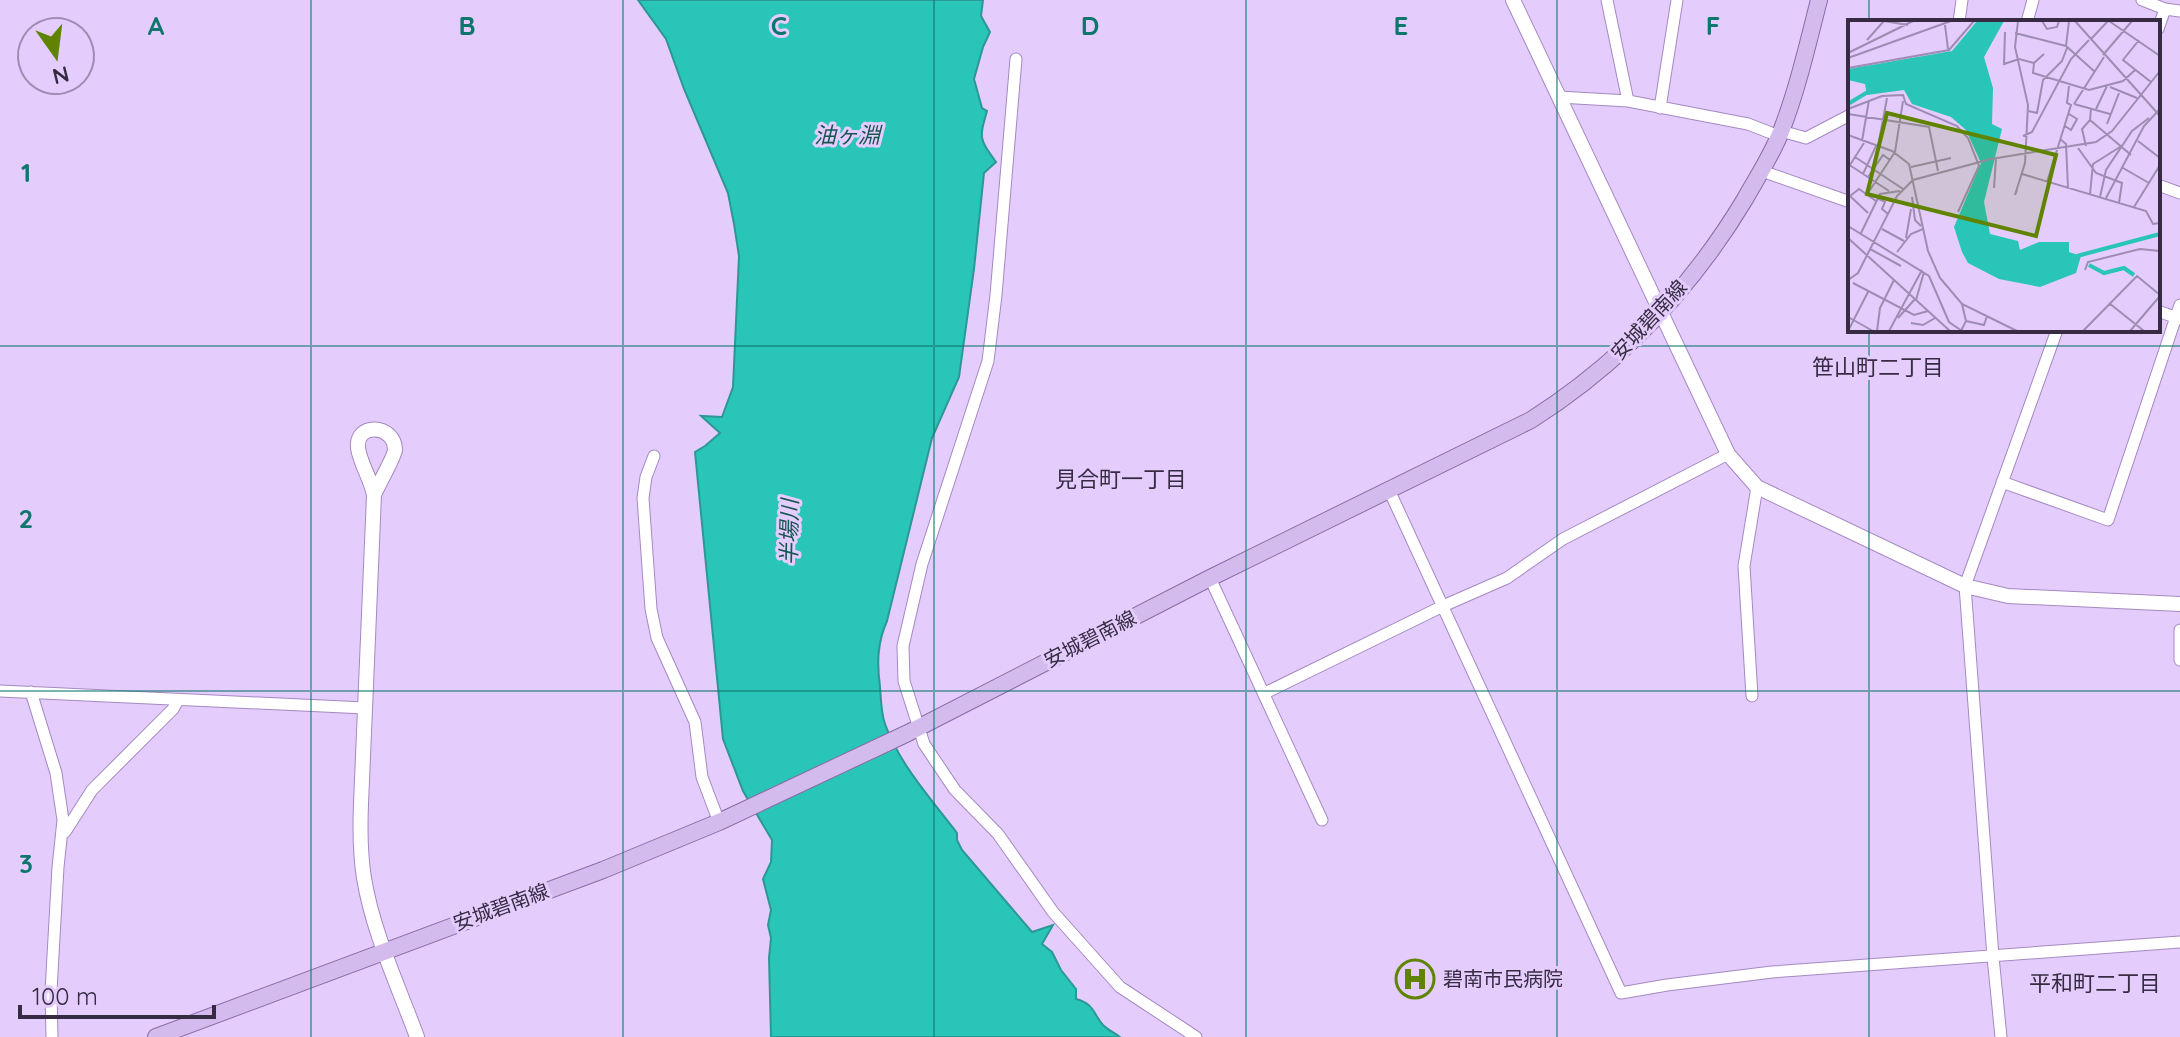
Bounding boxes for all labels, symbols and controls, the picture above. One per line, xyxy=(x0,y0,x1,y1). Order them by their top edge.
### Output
text: A xyxy=(148,9,165,42)
text: B xyxy=(458,9,476,42)
text: C xyxy=(771,9,787,42)
text: D xyxy=(1081,9,1099,42)
text: E xyxy=(1394,9,1408,42)
text: F xyxy=(1706,9,1720,42)
north arrow xyxy=(16,16,96,96)
inset map xyxy=(1848,20,2160,332)
text: N xyxy=(50,60,72,91)
water label: 油ヶ淵 xyxy=(814,121,883,149)
text: 1 xyxy=(21,156,31,189)
street label: 安城碧南線 xyxy=(1605,275,1692,365)
district label: 笹山町二丁目 xyxy=(1812,353,1944,381)
district label: 見合町一丁目 xyxy=(1055,465,1187,493)
water label: 半場川 xyxy=(774,497,804,565)
text: 2 xyxy=(19,502,33,535)
street label: 安城碧南線 xyxy=(1040,605,1140,672)
text: 3 xyxy=(19,847,33,880)
street label: 安城碧南線 xyxy=(450,878,552,935)
hospital icon: 碧南市民病院 xyxy=(1394,958,1436,1000)
place label: 碧南市民病院 xyxy=(1443,966,1563,991)
scale bar xyxy=(20,969,214,1019)
district label: 平和町二丁目 xyxy=(2029,969,2161,997)
text: 100 m xyxy=(32,981,98,1011)

